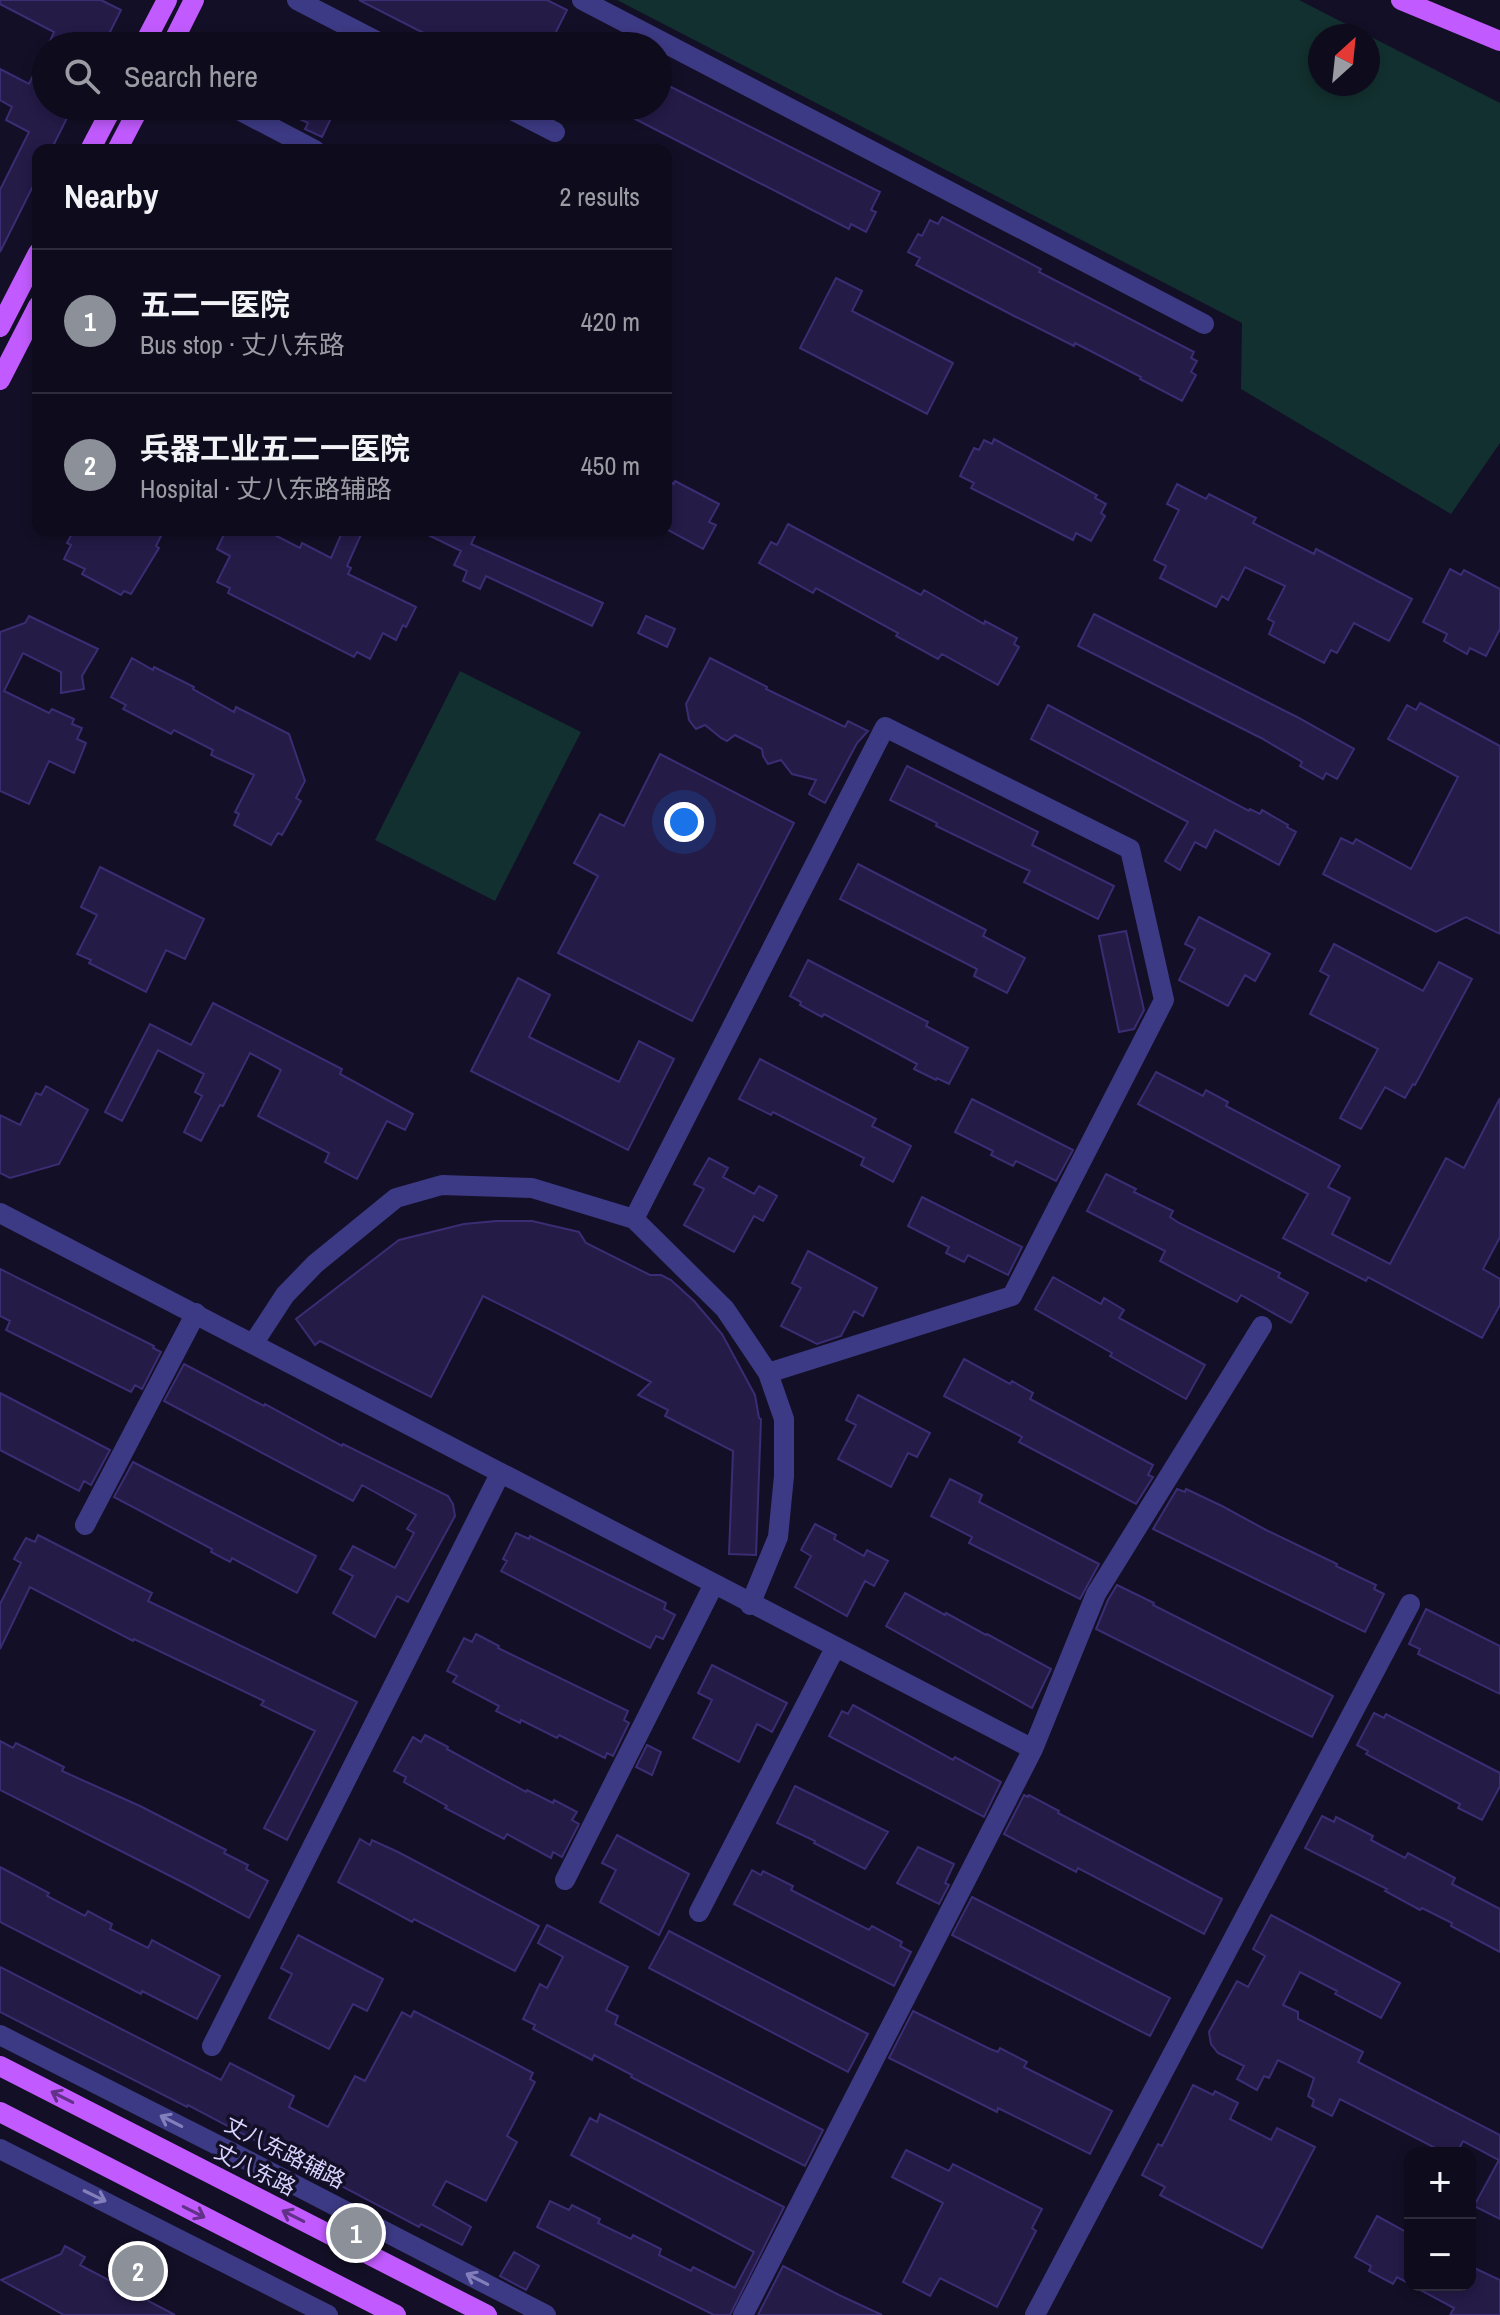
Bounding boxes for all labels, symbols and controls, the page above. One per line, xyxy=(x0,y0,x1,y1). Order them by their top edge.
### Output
north arrow xyxy=(1308,24,1380,96)
search box xyxy=(32,32,672,120)
icon: search xyxy=(60,54,104,98)
text: Search here xyxy=(124,56,258,96)
text: Nearby xyxy=(64,173,159,219)
text: 2 results xyxy=(559,179,640,214)
text: 五二一医院 xyxy=(140,284,290,324)
text: 1 xyxy=(84,304,96,339)
text: 420 m xyxy=(581,304,640,339)
text: Bus stop · 丈八东路 xyxy=(140,327,345,362)
text: 兵器工业五二一医院 xyxy=(140,428,410,468)
text: 2 xyxy=(84,448,96,483)
text: 450 m xyxy=(581,448,640,483)
text: Hospital · 丈八东路辅路 xyxy=(140,471,392,506)
your location xyxy=(664,802,704,842)
one-way arrow xyxy=(50,2089,74,2105)
street label: 丈八东路辅路 xyxy=(220,2110,350,2194)
one-way arrow xyxy=(160,2113,184,2129)
street label: 丈八东路 xyxy=(210,2137,300,2201)
map controls xyxy=(1404,2147,1476,2291)
button: + xyxy=(1404,2147,1476,2219)
one-way arrow xyxy=(82,2188,106,2204)
pin: 1 xyxy=(330,2203,382,2263)
one-way arrow xyxy=(181,2205,205,2220)
one-way arrow xyxy=(282,2207,306,2223)
button: − xyxy=(1404,2219,1476,2291)
pin: 2 xyxy=(112,2241,164,2301)
one-way arrow xyxy=(466,2271,489,2287)

